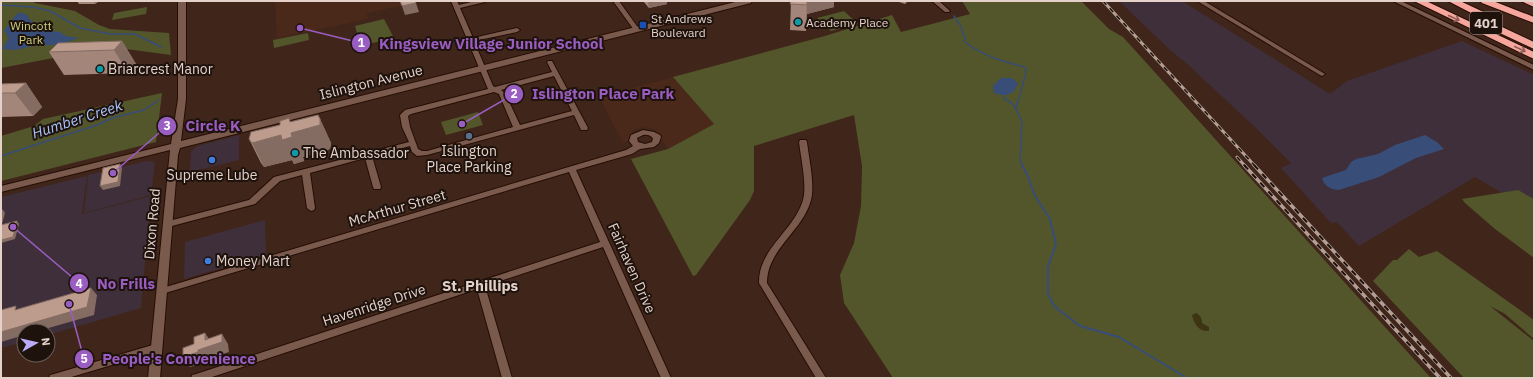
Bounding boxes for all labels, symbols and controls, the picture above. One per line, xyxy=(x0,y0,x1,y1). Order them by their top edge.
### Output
place label: St Andrews Boulevard xyxy=(651,11,713,40)
road number: 401 xyxy=(1470,12,1502,34)
place label: Academy Place xyxy=(806,15,889,30)
one-way arrow xyxy=(1448,15,1460,22)
marker: Academy Place xyxy=(793,17,803,27)
park label: Wincott Park xyxy=(10,18,52,47)
marker: St Andrews Boulevard xyxy=(638,20,648,30)
callout: Kingsview Village Junior School xyxy=(351,30,611,57)
text: Kingsview Village Junior School xyxy=(379,34,603,53)
text: 1 xyxy=(357,35,365,50)
one-way arrow xyxy=(1513,46,1525,53)
place label: Briarcrest Manor xyxy=(108,60,213,78)
street label: Islington Avenue xyxy=(318,60,425,104)
marker: Briarcrest Manor xyxy=(95,64,105,74)
callout: Islington Place Park xyxy=(504,80,682,107)
text: Islington Place Park xyxy=(532,84,674,103)
text: 2 xyxy=(510,86,518,101)
water label: Humber Creek xyxy=(29,95,125,143)
callout: Circle K xyxy=(157,112,248,139)
text: Circle K xyxy=(186,116,241,135)
text: 3 xyxy=(163,118,171,133)
marker: Islington Place Parking xyxy=(464,131,474,141)
place label: Islington Place Parking xyxy=(427,142,512,176)
place label: The Ambassador xyxy=(303,144,409,162)
marker: The Ambassador xyxy=(290,148,300,158)
marker: Supreme Lube xyxy=(207,155,217,165)
place label: Supreme Lube xyxy=(167,166,258,184)
street label: McArthur Street xyxy=(346,185,448,230)
street label: Dixon Road xyxy=(140,188,164,260)
street label: Fairhaven Drive xyxy=(604,220,660,316)
place label: Money Mart xyxy=(216,252,290,270)
marker: Money Mart xyxy=(203,256,213,266)
callout: No Frills xyxy=(69,270,163,297)
text: No Frills xyxy=(97,274,155,293)
text: 4 xyxy=(75,276,83,291)
district label: St. Phillips xyxy=(442,276,519,295)
street label: Havenridge Drive xyxy=(320,280,428,330)
north arrow xyxy=(16,323,56,363)
text: N xyxy=(38,337,53,347)
callout: People's Convenience xyxy=(74,346,264,373)
text: People's Convenience xyxy=(102,349,256,368)
text: 5 xyxy=(80,351,88,366)

